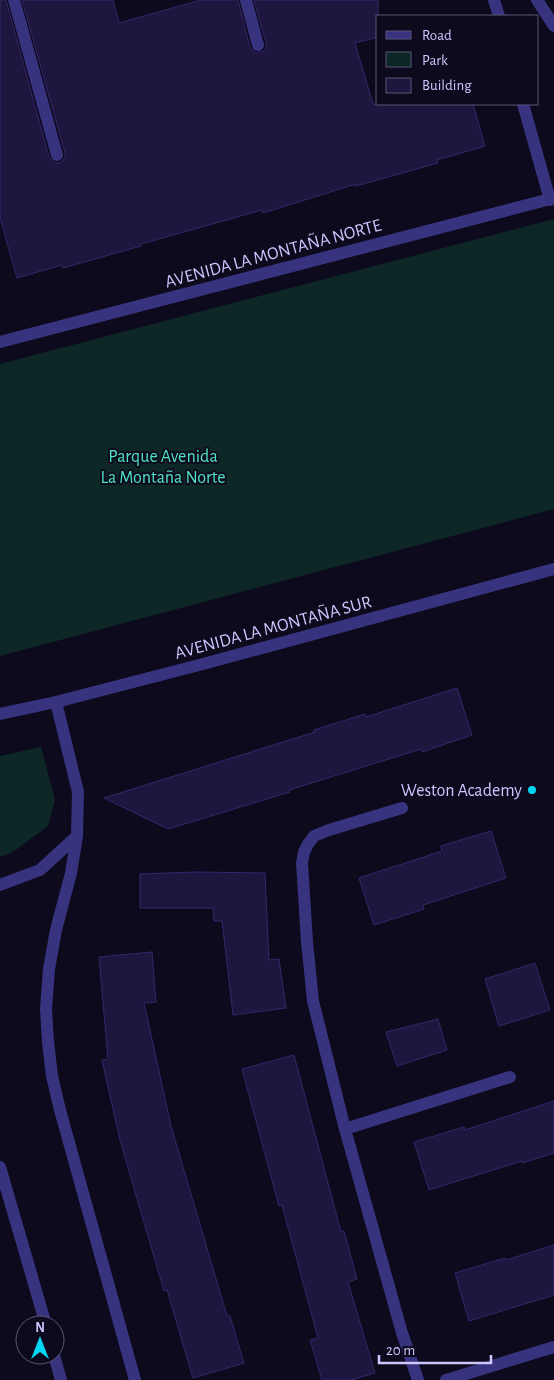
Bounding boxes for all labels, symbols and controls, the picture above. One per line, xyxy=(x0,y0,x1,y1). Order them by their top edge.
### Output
legend xyxy=(376,15,539,105)
text: Road xyxy=(422,28,452,43)
text: Park xyxy=(422,53,448,68)
text: Building xyxy=(422,78,472,93)
street label: AVENIDA LA MONTAÑA NORTE xyxy=(162,213,384,292)
park label: Parque Avenida La Montaña Norte xyxy=(100,448,226,487)
street label: AVENIDA LA MONTAÑA SUR xyxy=(172,590,374,663)
place label: Weston Academy xyxy=(401,782,522,800)
marker: Weston Academy xyxy=(526,784,538,796)
north arrow xyxy=(15,1315,65,1365)
text: N xyxy=(35,1321,45,1335)
scale bar xyxy=(379,1332,492,1364)
text: 20 m xyxy=(386,1343,415,1358)

